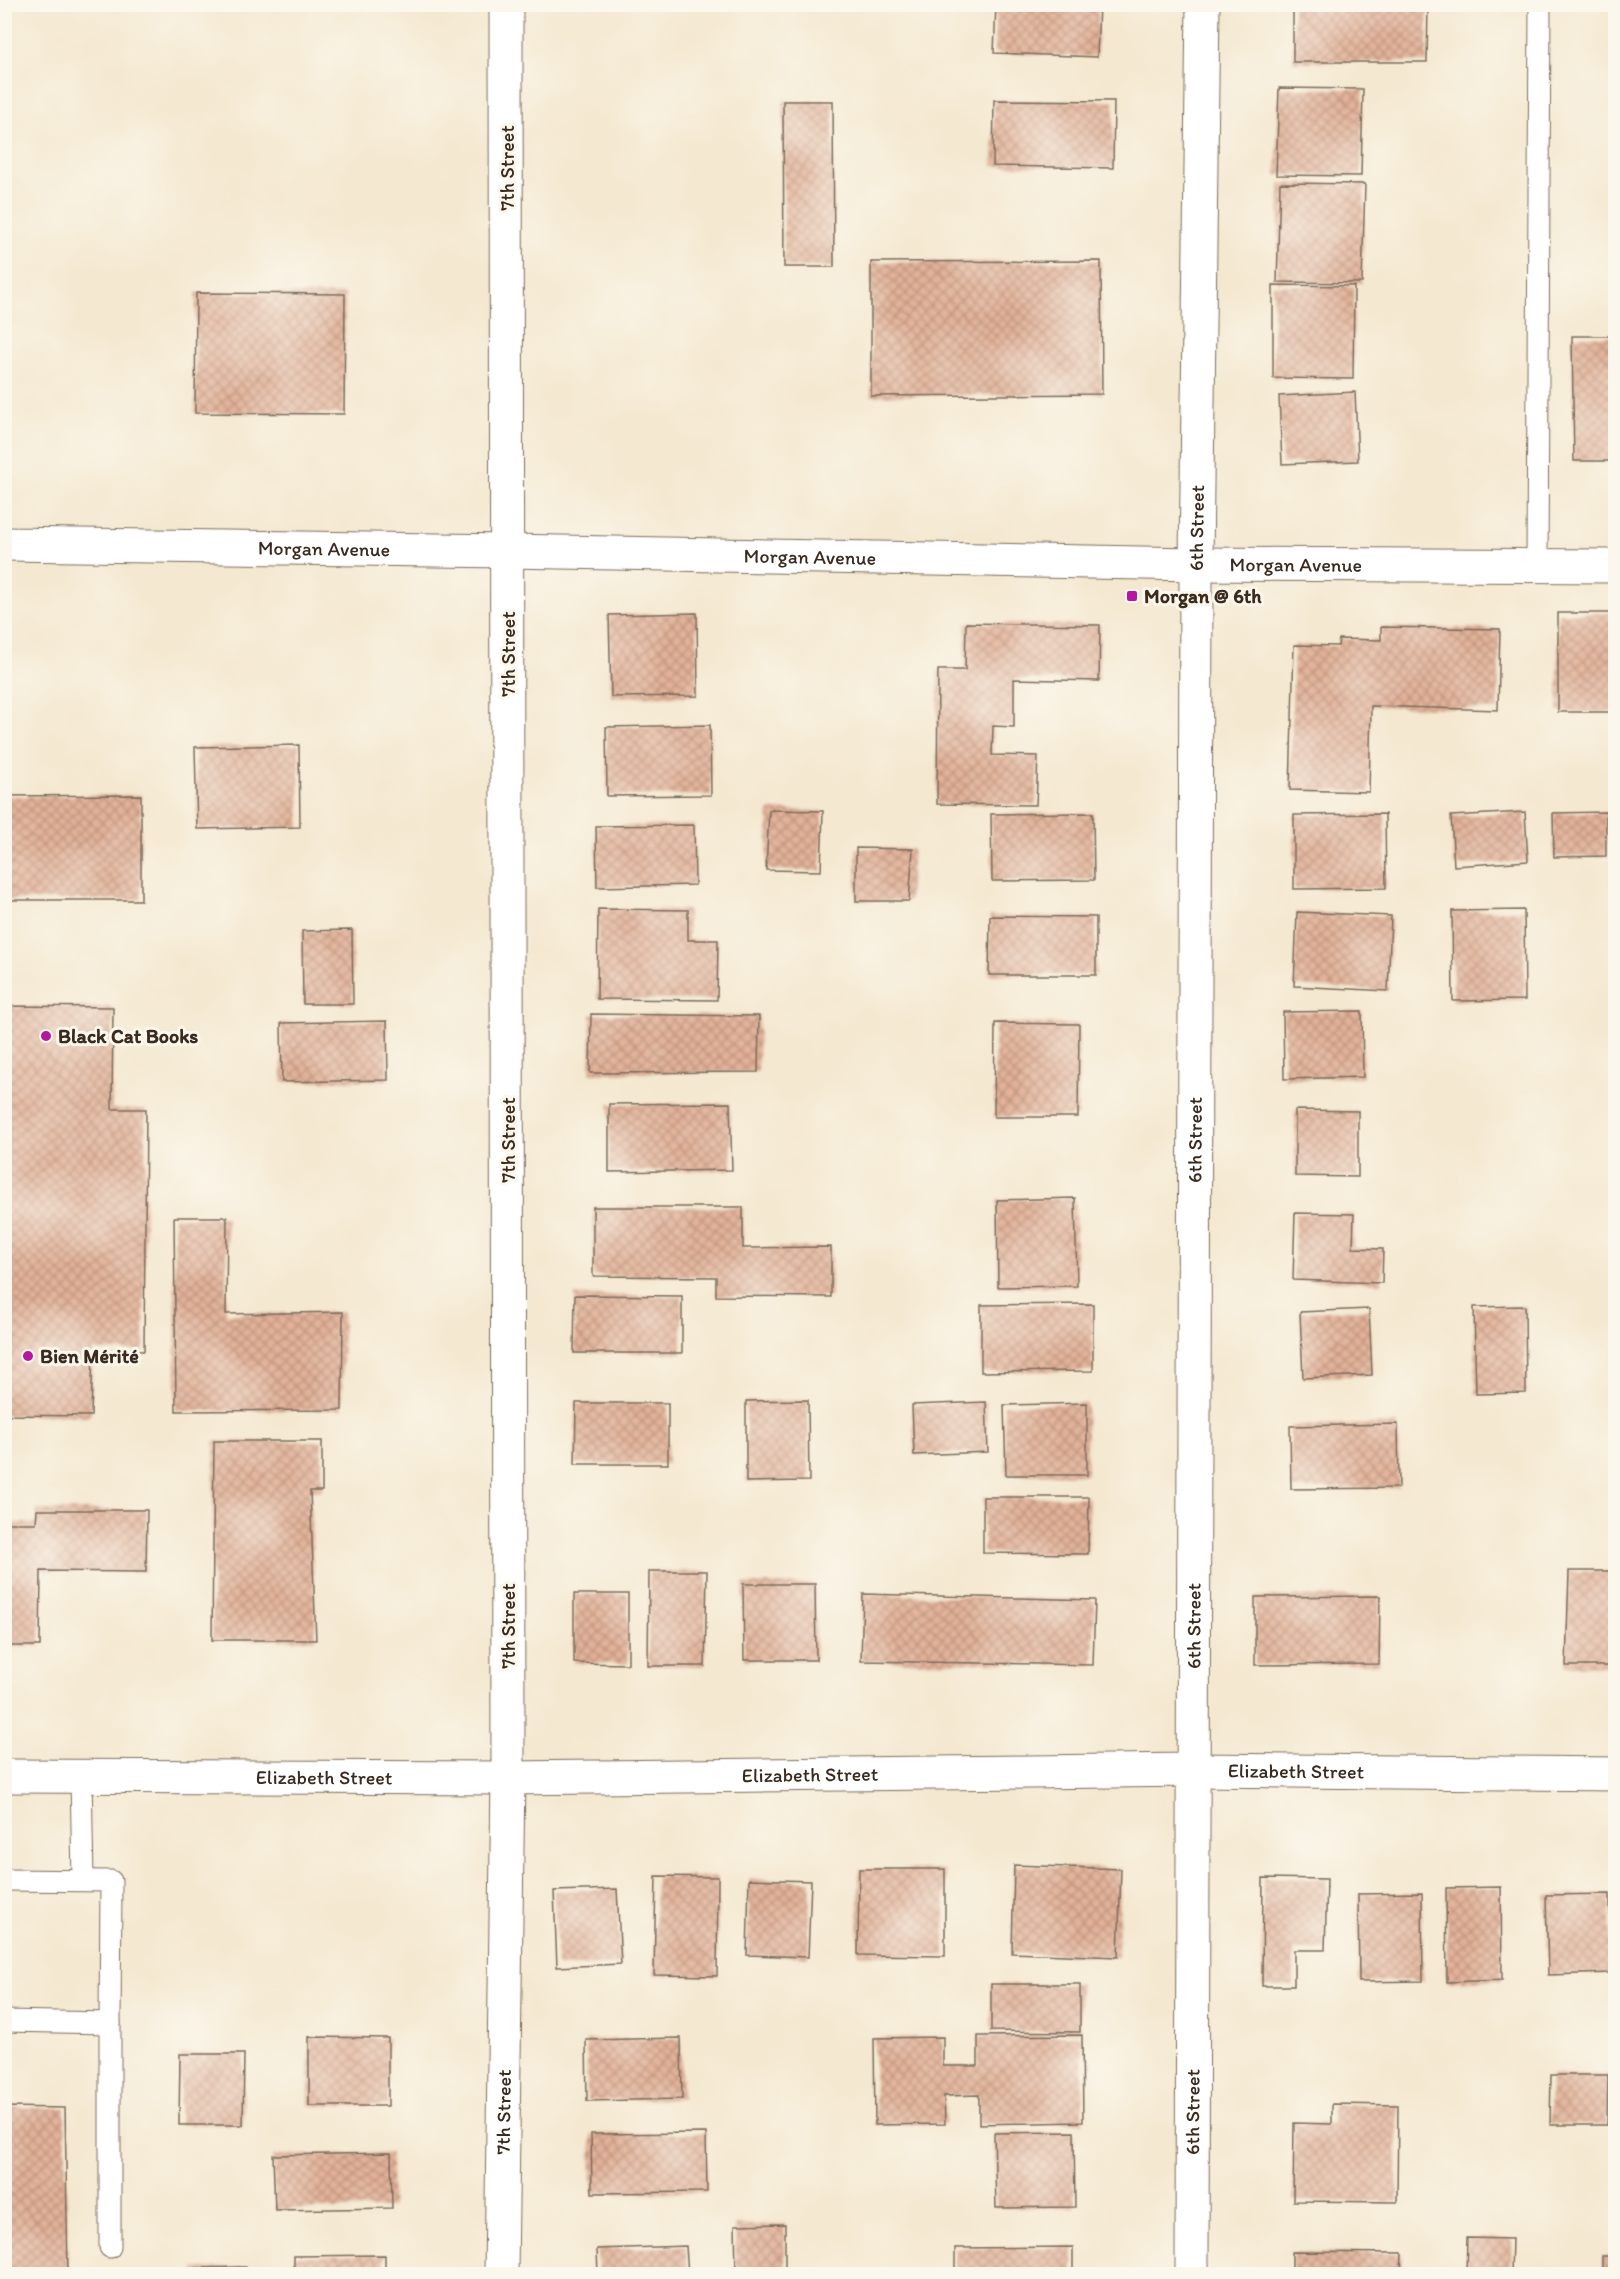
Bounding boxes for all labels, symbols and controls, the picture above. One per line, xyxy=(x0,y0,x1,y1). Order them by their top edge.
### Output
street label: 7th Street xyxy=(495,125,519,211)
street label: 6th Street xyxy=(1184,484,1209,571)
street label: Morgan Avenue xyxy=(258,536,390,561)
street label: Morgan Avenue xyxy=(743,543,876,570)
street label: Morgan Avenue xyxy=(1230,552,1362,577)
place label: Morgan @ 6th xyxy=(1144,584,1262,609)
marker: Morgan @ 6th xyxy=(1125,589,1139,603)
street label: 7th Street xyxy=(496,611,520,697)
place label: Black Cat Books xyxy=(58,1024,198,1048)
marker: Black Cat Books xyxy=(39,1029,53,1043)
street label: 6th Street xyxy=(1183,1096,1207,1183)
street label: 7th Street xyxy=(496,1097,520,1183)
place label: Bien Mérité xyxy=(40,1344,139,1368)
marker: Bien Mérité xyxy=(21,1349,35,1363)
street label: 6th Street xyxy=(1181,1582,1206,1669)
street label: 7th Street xyxy=(496,1583,520,1669)
street label: Elizabeth Street xyxy=(1228,1758,1365,1784)
street label: Elizabeth Street xyxy=(742,1762,879,1787)
street label: Elizabeth Street xyxy=(256,1765,393,1790)
street label: 6th Street xyxy=(1180,2068,1204,2155)
street label: 7th Street xyxy=(491,2069,516,2155)

